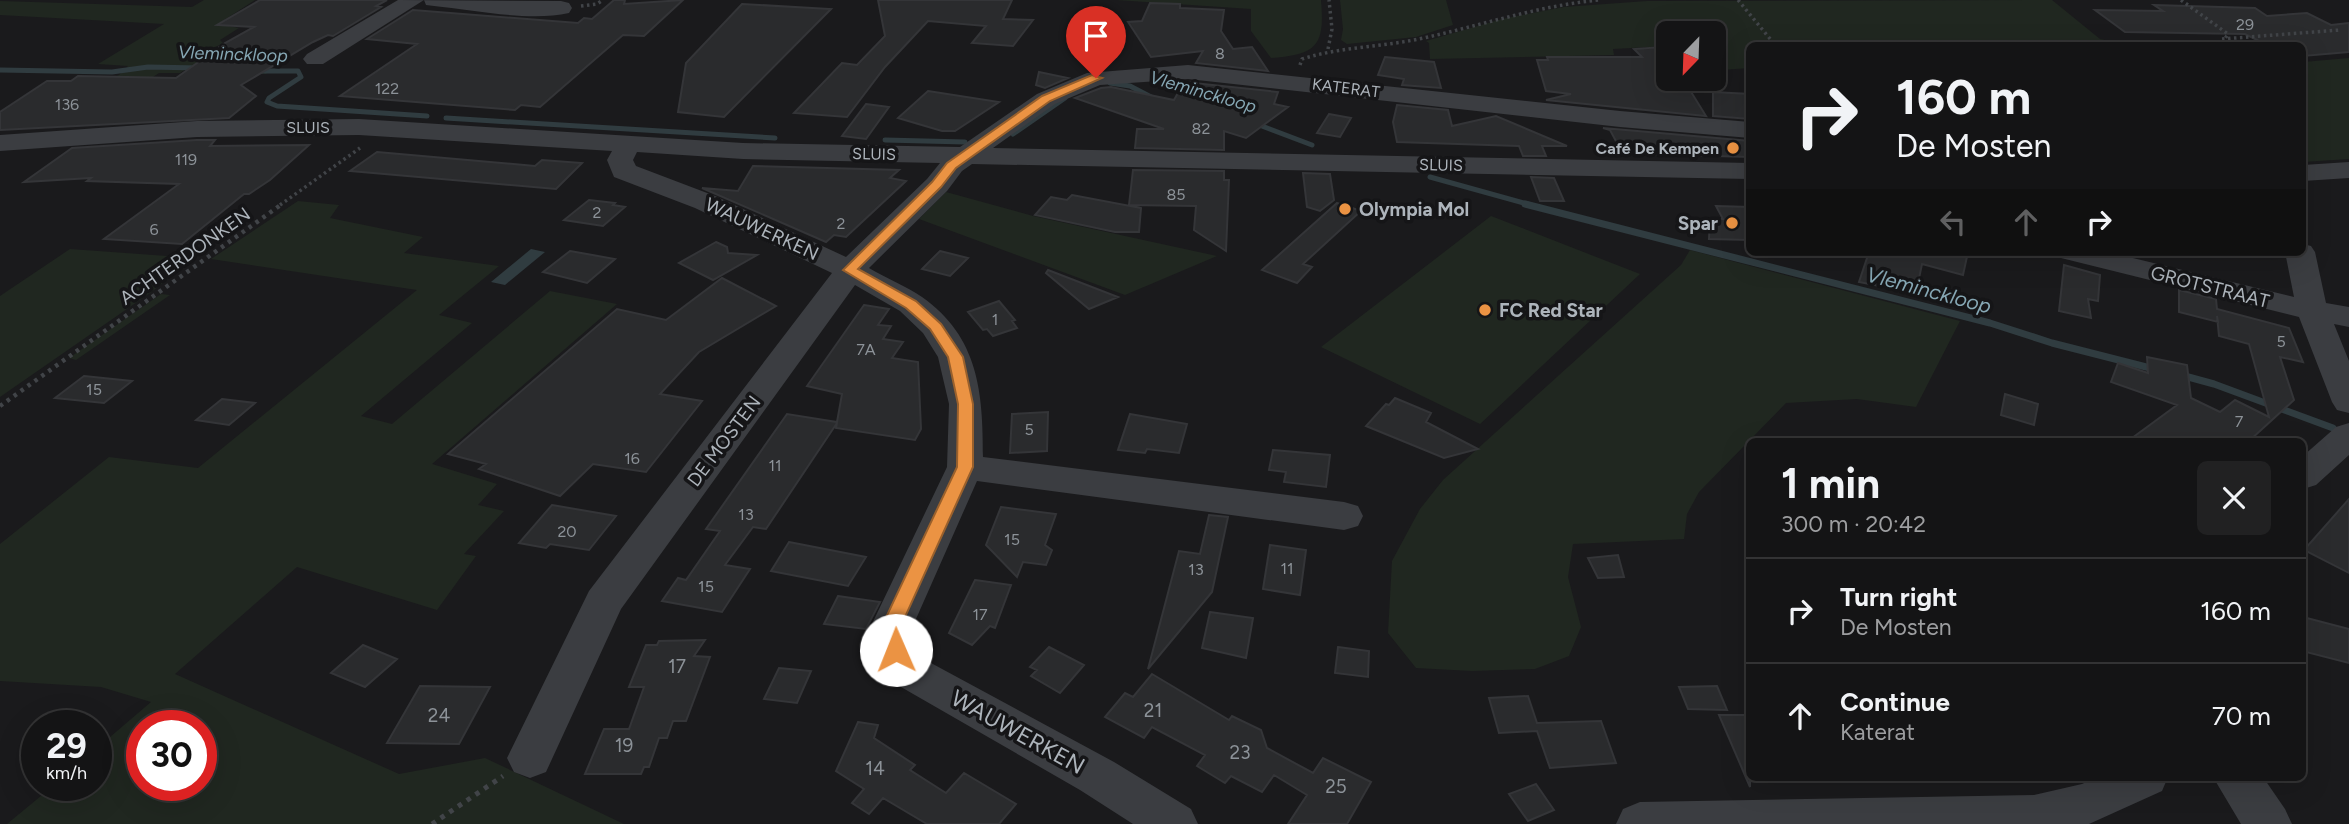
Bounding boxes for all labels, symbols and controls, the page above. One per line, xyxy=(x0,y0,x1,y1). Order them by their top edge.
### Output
pin xyxy=(1066,6,1126,78)
house number: 29 xyxy=(2236,15,2254,34)
icon: arrive xyxy=(1077,17,1115,55)
north arrow xyxy=(1656,21,1726,91)
map controls xyxy=(1656,21,1726,91)
water label: Vleminckloop xyxy=(178,41,289,67)
house number: 8 xyxy=(1215,44,1225,63)
water label: Vleminckloop xyxy=(1147,66,1259,118)
text: 160 m xyxy=(1896,67,2031,126)
icon: right xyxy=(1781,70,1872,161)
street label: KATERAT xyxy=(1311,74,1381,102)
house number: 122 xyxy=(375,79,399,98)
house number: 136 xyxy=(55,95,79,114)
street label: SLUIS xyxy=(286,118,330,137)
house number: 82 xyxy=(1192,119,1210,138)
text: De Mosten xyxy=(1896,127,2051,165)
place label: Café De Kempen xyxy=(1596,139,1719,158)
marker: Café De Kempen xyxy=(1725,140,1741,156)
street label: SLUIS xyxy=(852,144,896,164)
house number: 119 xyxy=(175,150,197,169)
street label: SLUIS xyxy=(1419,155,1463,175)
house number: 85 xyxy=(1166,185,1186,204)
street label: WAUWERKEN xyxy=(702,193,822,265)
place label: Olympia Mol xyxy=(1359,198,1469,221)
marker: Olympia Mol xyxy=(1337,201,1353,217)
street label: ACHTERDONKEN xyxy=(115,202,255,310)
house number: 2 xyxy=(593,203,601,222)
icon: left xyxy=(1934,203,1972,241)
icon: ahead xyxy=(2007,203,2045,241)
icon: right xyxy=(2080,203,2118,241)
place label: Spar xyxy=(1678,212,1718,235)
house number: 2 xyxy=(837,214,845,233)
marker: Spar xyxy=(1724,215,1740,231)
house number: 6 xyxy=(149,220,159,239)
water label: Vleminckloop xyxy=(1864,261,1994,319)
street label: GROTSTRAAT xyxy=(2148,261,2272,313)
place label: FC Red Star xyxy=(1499,299,1603,322)
marker: FC Red Star xyxy=(1477,302,1493,318)
house number: 1 xyxy=(992,310,998,329)
house number: 5 xyxy=(2276,332,2286,351)
house number: 7A xyxy=(856,340,876,359)
house number: 15 xyxy=(86,380,102,399)
street label: DE MOSTEN xyxy=(682,391,766,491)
house number: 7 xyxy=(2235,412,2244,431)
house number: 5 xyxy=(1024,420,1034,439)
house number: 16 xyxy=(624,449,640,468)
house number: 11 xyxy=(768,456,782,475)
text: 1 min xyxy=(1781,458,1880,509)
button: close xyxy=(2197,461,2271,535)
house number: 13 xyxy=(738,505,754,524)
text: 300 m · 20:42 xyxy=(1781,510,1926,538)
house number: 20 xyxy=(557,522,577,541)
house number: 15 xyxy=(1004,530,1020,549)
house number: 11 xyxy=(1280,559,1294,578)
house number: 13 xyxy=(1188,560,1204,579)
house number: 15 xyxy=(698,577,714,596)
text: Turn right xyxy=(1840,581,1957,613)
icon: right xyxy=(1781,592,1819,630)
text: 160 m xyxy=(2200,595,2271,627)
house number: 17 xyxy=(972,605,988,624)
position arrow xyxy=(859,613,933,687)
text: De Mosten xyxy=(1840,613,1952,641)
house number: 17 xyxy=(668,655,686,678)
street label: WAUWERKEN xyxy=(946,684,1090,780)
text: Continue xyxy=(1840,686,1950,718)
icon: ahead xyxy=(1781,697,1819,735)
house number: 21 xyxy=(1144,699,1162,722)
text: 70 m xyxy=(2212,700,2271,732)
house number: 24 xyxy=(428,704,450,727)
speed limit sign: 30 xyxy=(126,710,217,801)
text: Katerat xyxy=(1840,718,1915,746)
text: 29 xyxy=(46,725,87,767)
house number: 19 xyxy=(615,734,633,757)
house number: 23 xyxy=(1230,741,1250,764)
house number: 14 xyxy=(865,757,885,780)
text: km/h xyxy=(46,762,87,784)
house number: 25 xyxy=(1325,775,1347,798)

